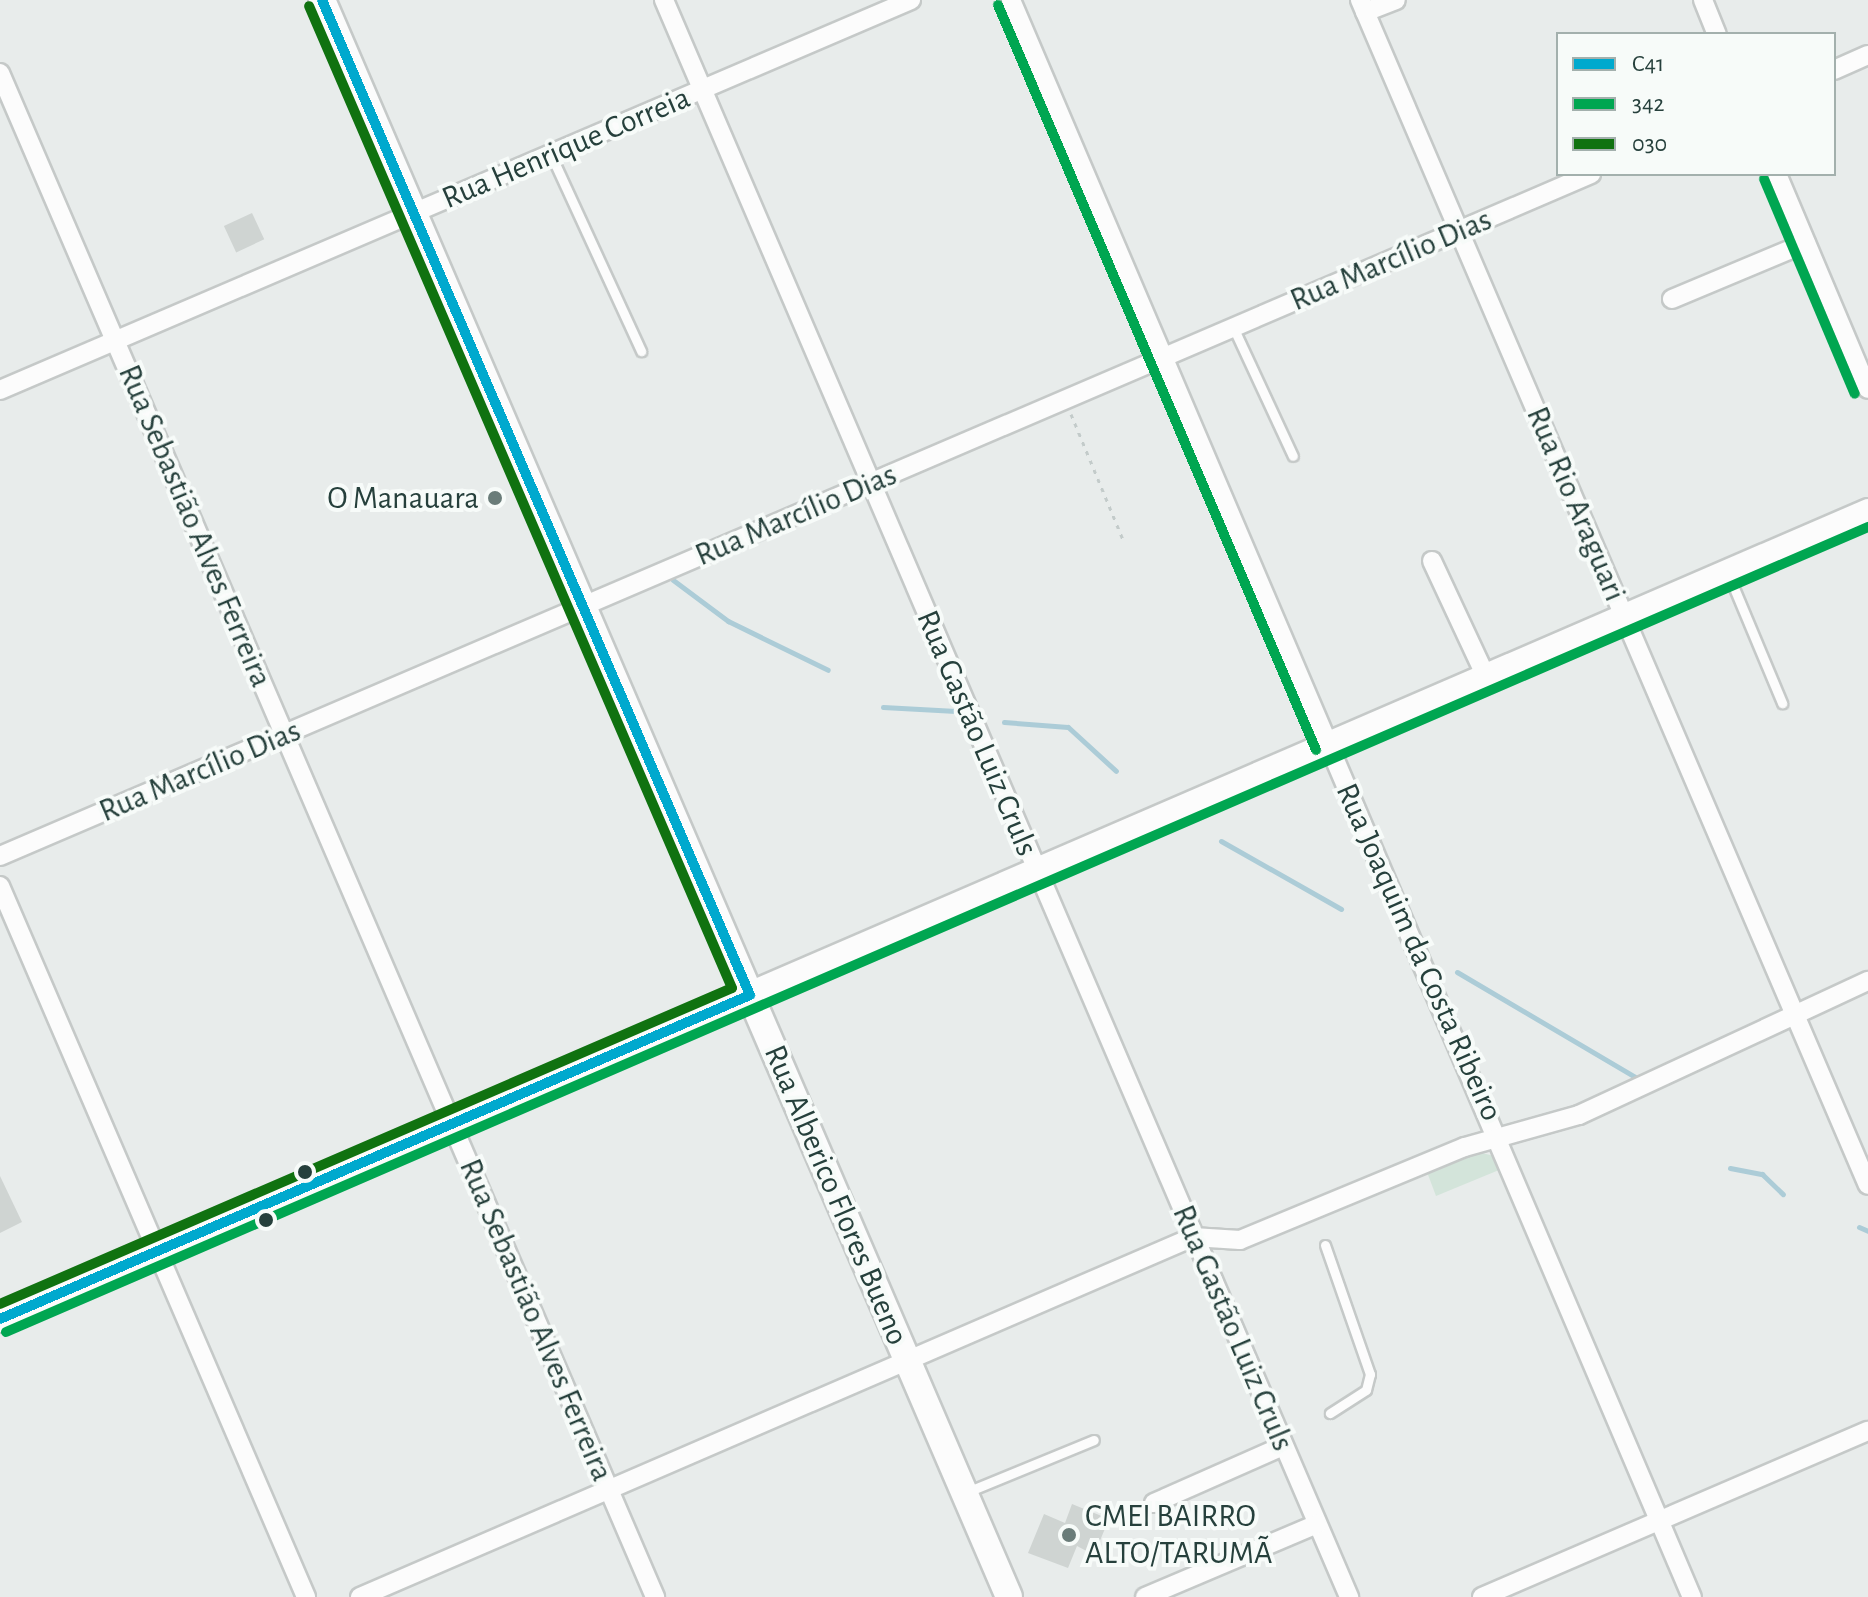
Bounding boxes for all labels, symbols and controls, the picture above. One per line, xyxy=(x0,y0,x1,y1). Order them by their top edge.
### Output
legend xyxy=(1556,32,1836,176)
text: C41 xyxy=(1632,52,1664,76)
street label: Rua Henrique Correia xyxy=(436,78,696,218)
text: 342 xyxy=(1632,92,1664,116)
text: 030 xyxy=(1632,132,1667,156)
street label: Rua Marcílio Dias xyxy=(1285,200,1497,320)
street label: Rua Sebastião Alves Ferreira xyxy=(110,359,280,693)
street label: Rua Rio Araguari xyxy=(1518,401,1634,607)
street label: Rua Marcílio Dias xyxy=(690,455,902,575)
place label: O Manauara xyxy=(327,479,479,517)
marker: O Manauara xyxy=(486,489,504,507)
street label: Rua Gastão Luiz Cruls xyxy=(908,604,1046,862)
street label: Rua Marcílio Dias xyxy=(94,711,306,831)
street label: Rua Joaquim da Costa Ribeiro xyxy=(1327,777,1511,1127)
street label: Rua Alberico Flores Bueno xyxy=(755,1039,917,1351)
street label: Rua Sebastião Alves Ferreira xyxy=(451,1153,621,1487)
unlabelled marker xyxy=(297,1164,313,1180)
street label: Rua Gastão Luiz Cruls xyxy=(1164,1199,1302,1457)
unlabelled marker xyxy=(258,1212,274,1228)
place label: CMEI BAIRRO ALTO/TARUMÃ xyxy=(1085,1498,1272,1573)
marker: CMEI BAIRRO ALTO/TARUMÃ xyxy=(1060,1526,1078,1544)

